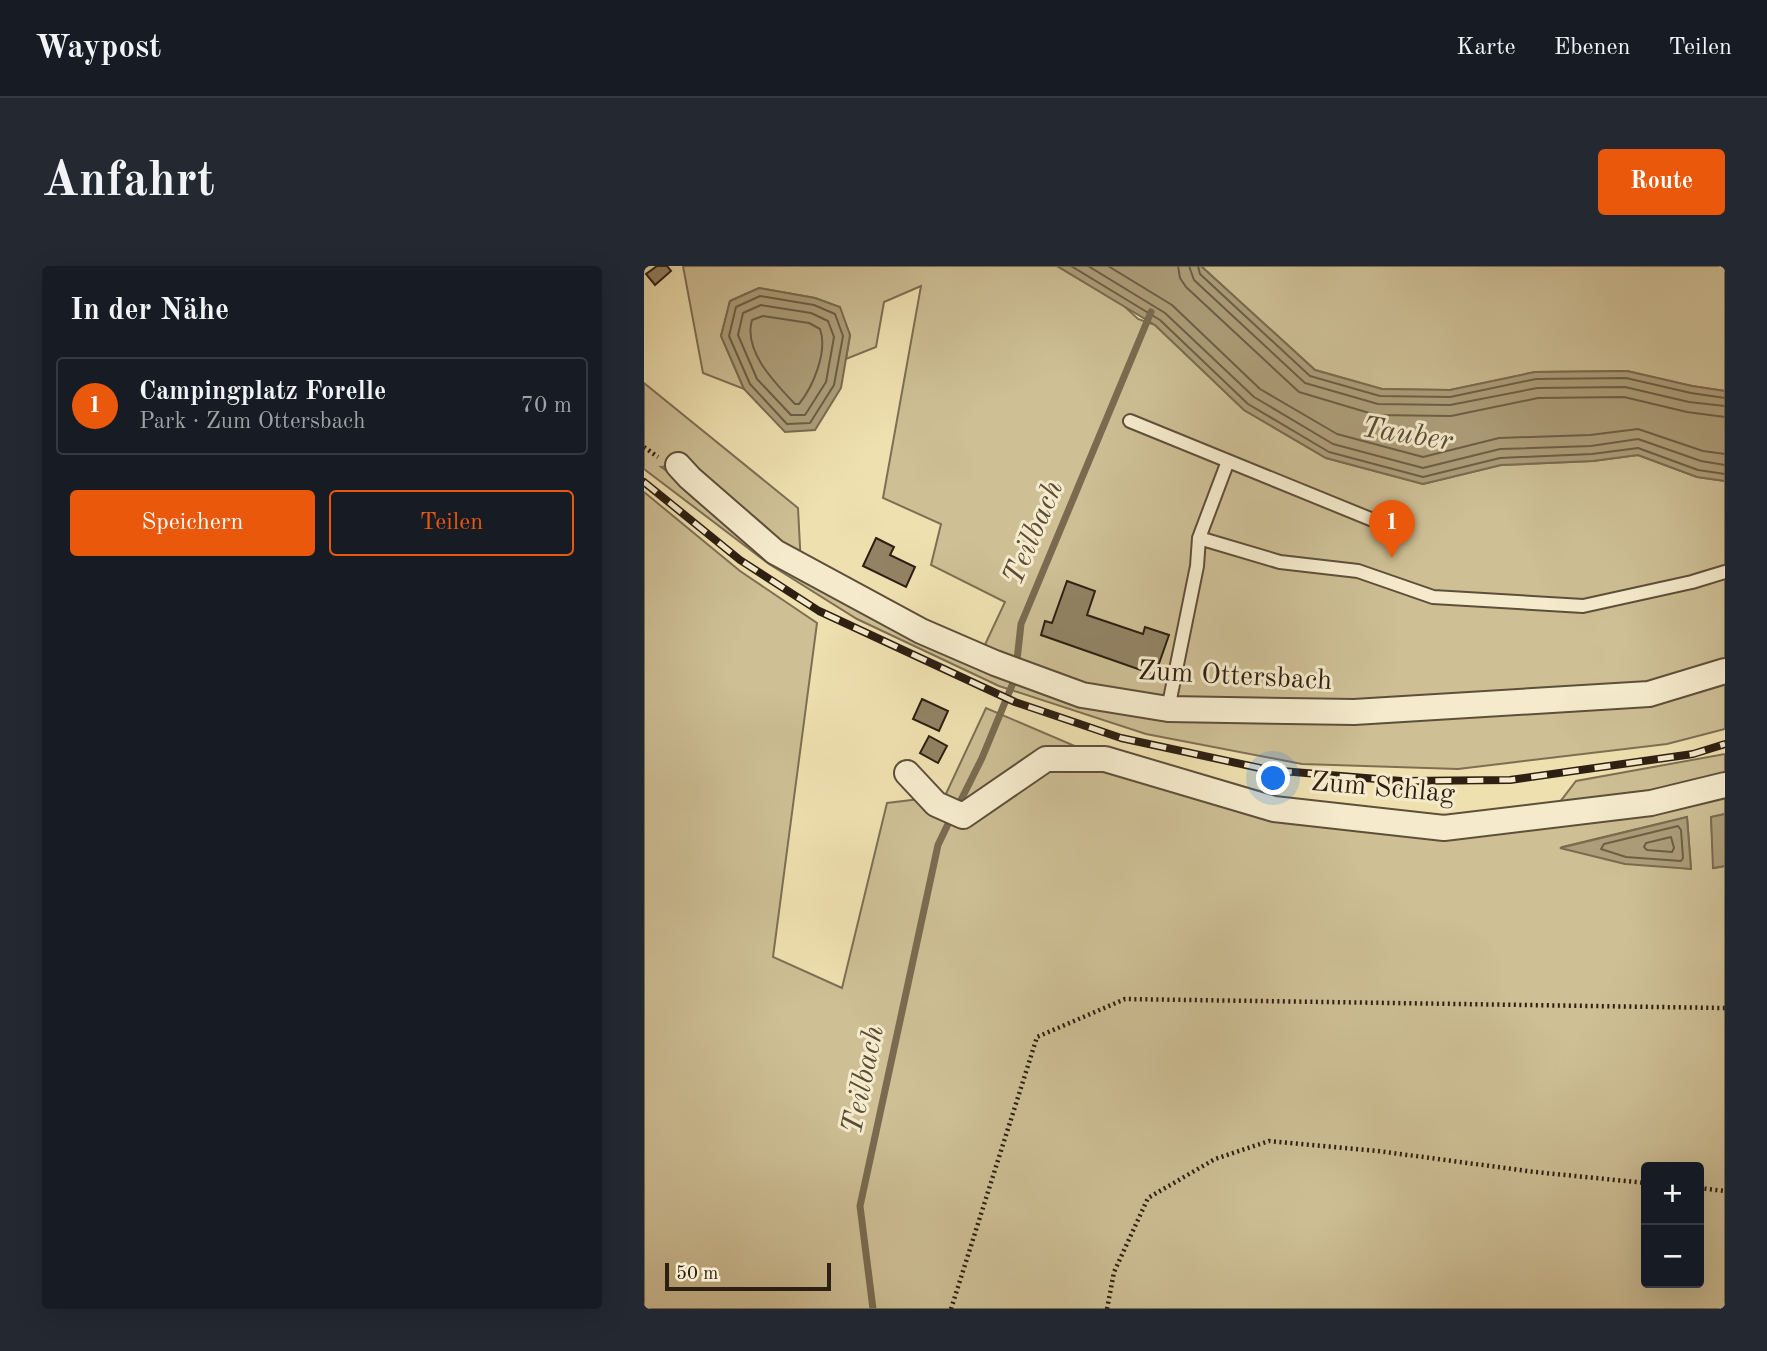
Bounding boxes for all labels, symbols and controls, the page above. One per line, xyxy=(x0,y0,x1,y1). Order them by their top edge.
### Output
text: Waypost xyxy=(35,32,161,65)
text: Karte xyxy=(1456,36,1516,60)
text: Ebenen xyxy=(1554,36,1630,60)
text: Teilen xyxy=(1668,36,1732,60)
button: Route xyxy=(1598,149,1725,215)
text: Anfahrt xyxy=(42,158,215,207)
text: In der Nähe xyxy=(70,296,229,326)
text: Campingplatz Forelle xyxy=(139,379,386,405)
text: 1 xyxy=(88,394,102,417)
text: 70 m xyxy=(521,394,572,417)
text: Park · Zum Ottersbach xyxy=(139,410,366,433)
water label: Tauber xyxy=(1359,413,1456,457)
water label: Teilbach xyxy=(999,476,1069,590)
button: Speichern xyxy=(70,490,315,556)
button: Teilen xyxy=(329,490,574,556)
pin: 1 xyxy=(1369,500,1415,558)
street label: Zum Ottersbach xyxy=(1137,658,1333,696)
your location xyxy=(1256,761,1290,795)
street label: Zum Schlag xyxy=(1310,769,1456,809)
water label: Teilbach xyxy=(838,1023,890,1137)
map controls xyxy=(1641,1162,1704,1288)
button: + xyxy=(1641,1162,1704,1225)
button: − xyxy=(1641,1225,1704,1288)
scale bar xyxy=(665,1260,831,1292)
text: 50 m xyxy=(676,1265,718,1284)

